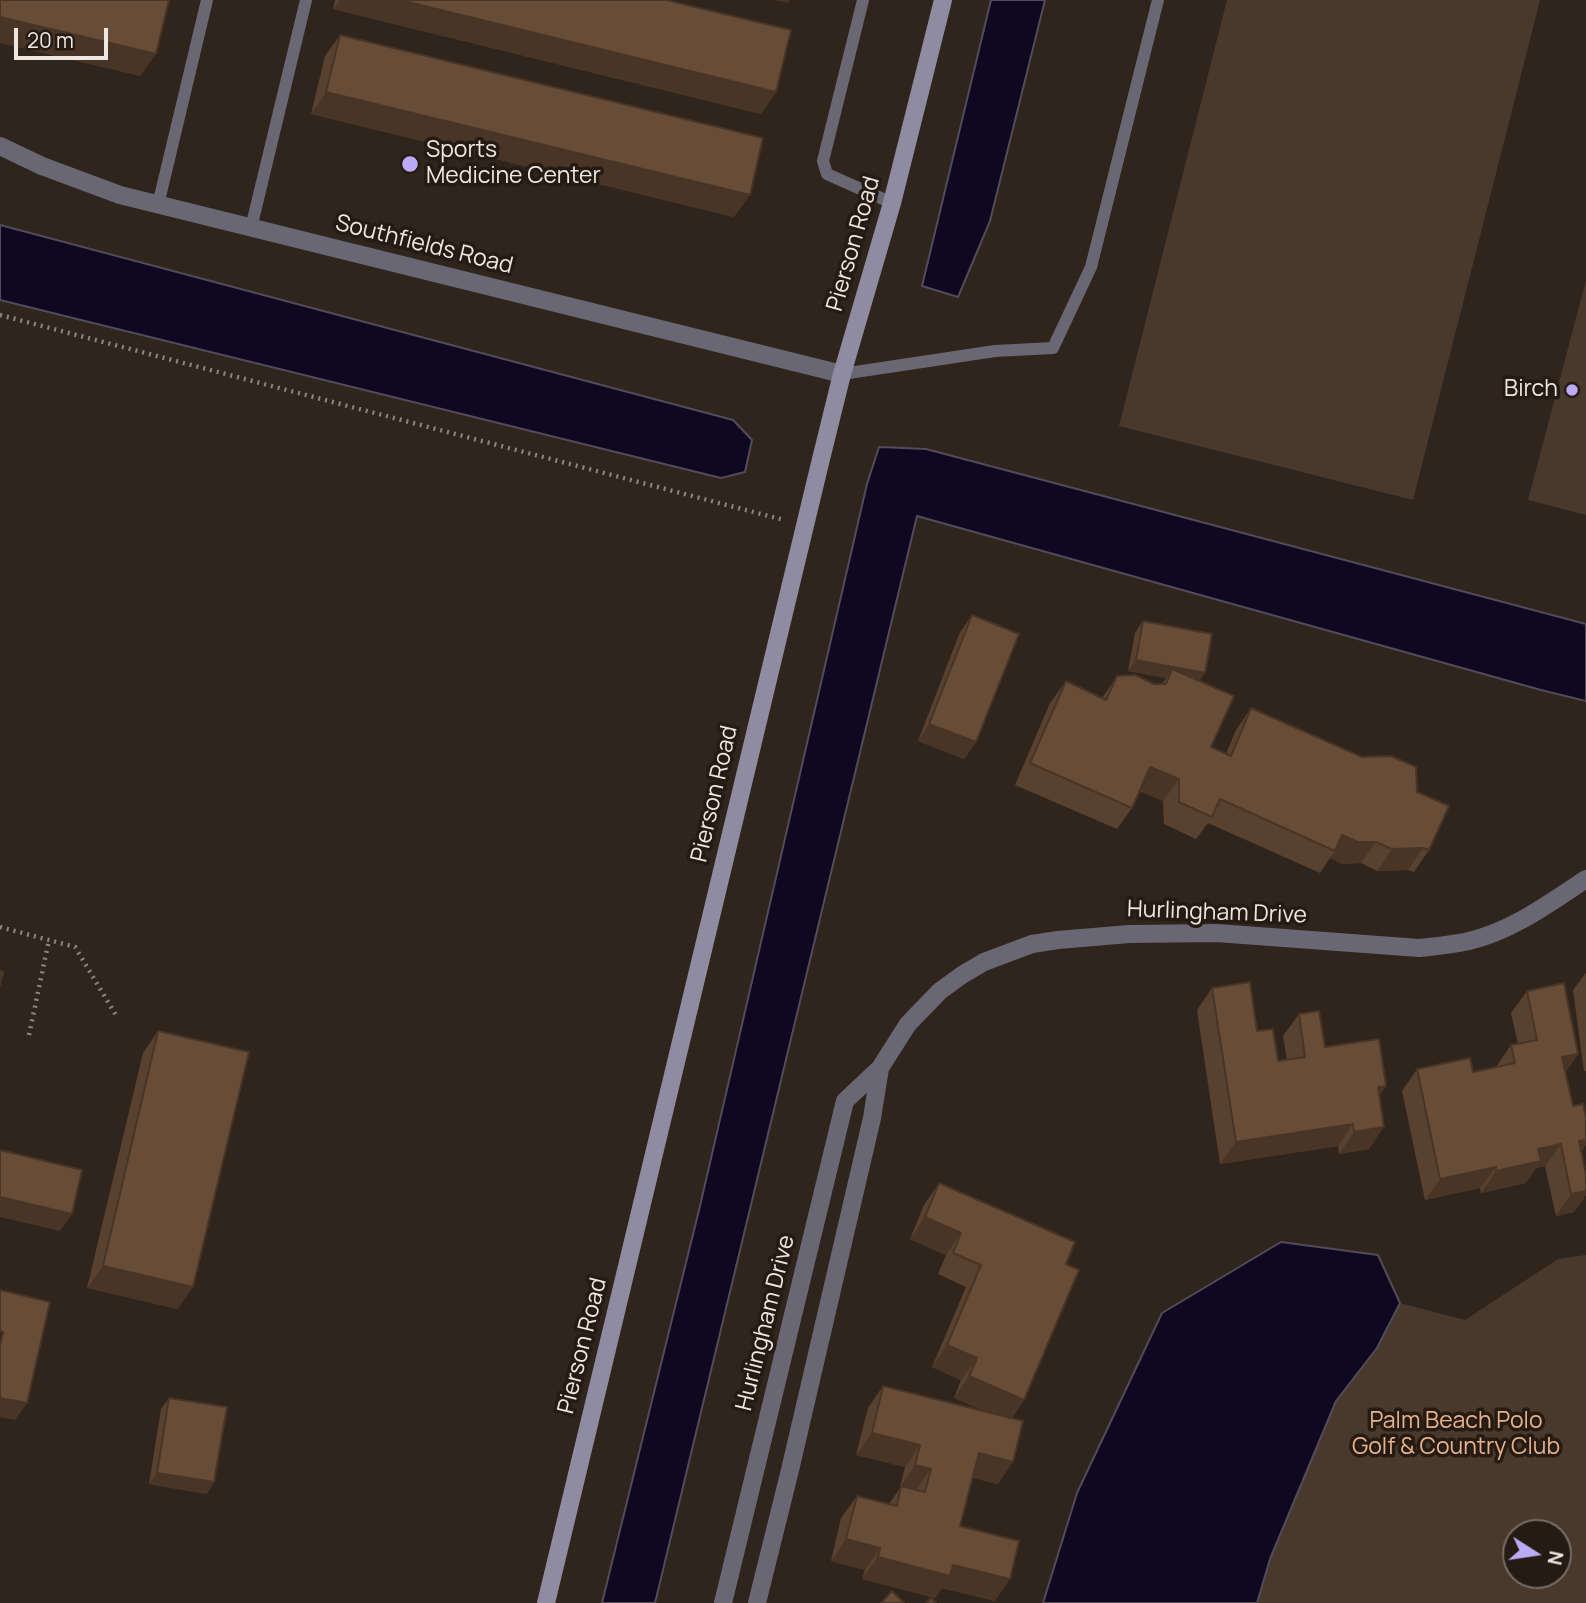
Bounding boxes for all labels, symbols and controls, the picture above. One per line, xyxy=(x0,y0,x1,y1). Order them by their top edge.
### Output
scale bar xyxy=(18,14,112,58)
text: 20 m xyxy=(27,26,74,54)
place label: Sports Medicine Center xyxy=(426,137,601,191)
marker: Sports Medicine Center xyxy=(400,154,420,174)
street label: Pierson Road xyxy=(822,173,886,315)
street label: Southfields Road xyxy=(332,210,516,280)
place label: Birch xyxy=(1504,376,1558,404)
marker: Birch xyxy=(1564,382,1580,398)
street label: Pierson Road xyxy=(686,723,744,865)
street label: Hurlingham Drive xyxy=(1127,896,1307,930)
street label: Hurlingham Drive xyxy=(731,1232,801,1414)
street label: Pierson Road xyxy=(553,1275,613,1417)
park label: Palm Beach Polo Golf & Country Club xyxy=(1352,1408,1560,1462)
north arrow xyxy=(1502,1519,1572,1589)
text: N xyxy=(1541,1549,1570,1567)

